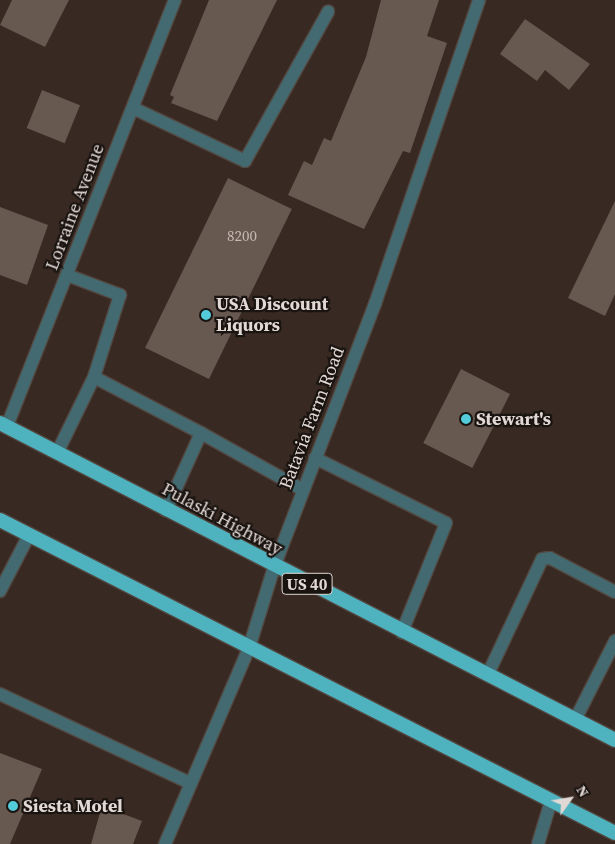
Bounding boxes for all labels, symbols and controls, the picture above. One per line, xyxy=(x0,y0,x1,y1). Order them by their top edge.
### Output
street label: Lorraine Avenue xyxy=(41,141,109,273)
house number: 8200 xyxy=(227,227,257,245)
place label: USA Discount Liquors xyxy=(216,294,328,336)
marker: USA Discount Liquors xyxy=(200,309,212,321)
street label: Batavia Farm Road xyxy=(275,344,349,492)
place label: Stewart's xyxy=(476,408,551,430)
marker: Stewart's xyxy=(460,413,472,425)
street label: Pulaski Highway xyxy=(158,478,286,560)
road number: US 40 xyxy=(281,570,333,598)
north arrow xyxy=(545,774,595,824)
text: N xyxy=(572,781,594,801)
place label: Siesta Motel xyxy=(23,795,123,817)
marker: Siesta Motel xyxy=(7,800,19,812)

